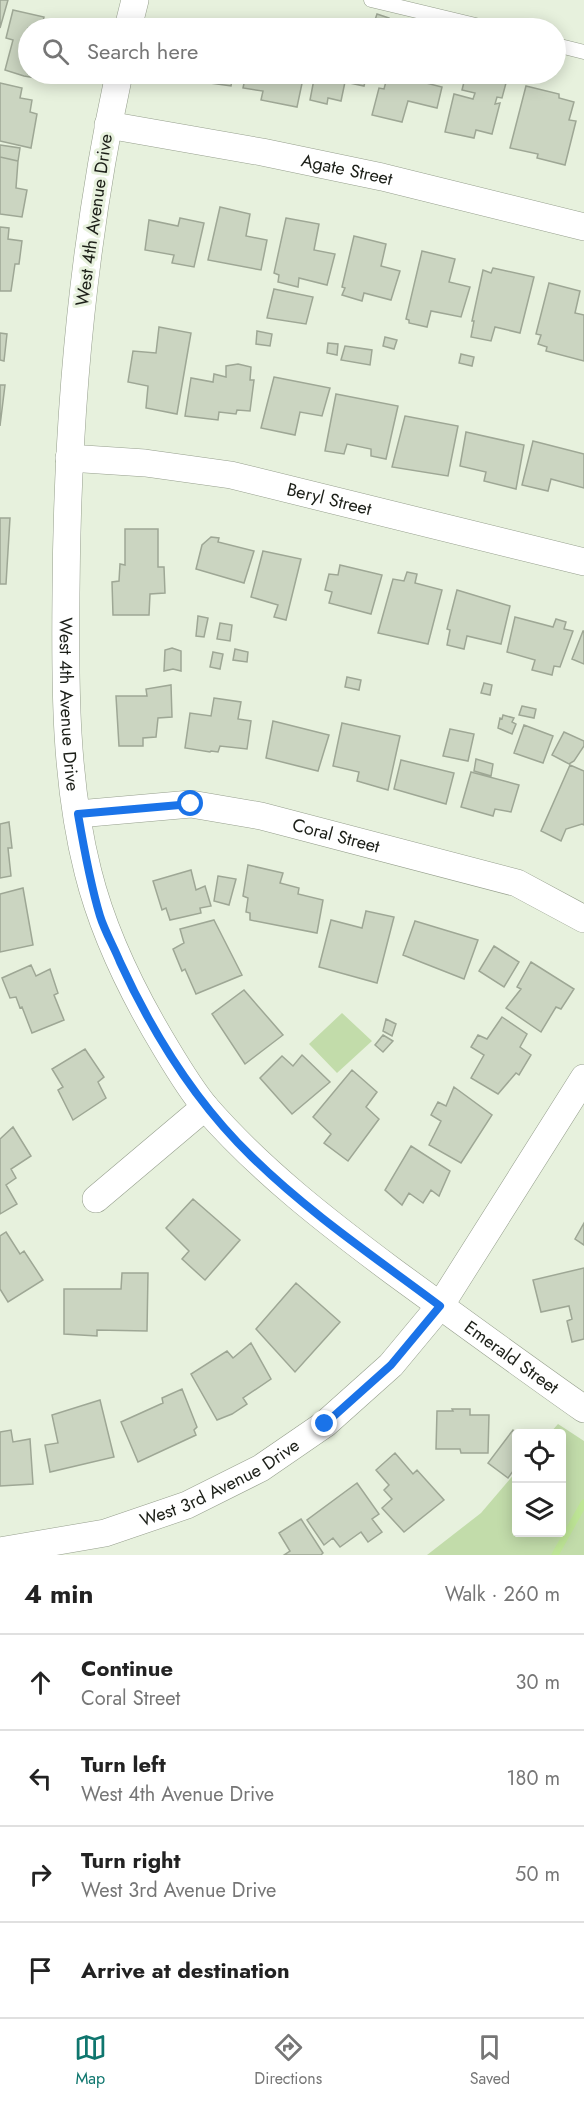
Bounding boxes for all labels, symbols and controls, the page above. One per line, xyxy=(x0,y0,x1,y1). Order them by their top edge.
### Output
search box xyxy=(18,18,566,84)
icon: search xyxy=(39,35,72,68)
text: Search here xyxy=(87,35,198,67)
street label: West 4th Avenue Drive xyxy=(69,132,119,308)
street label: Agate Street xyxy=(299,147,396,192)
street label: Beryl Street xyxy=(284,476,375,522)
street label: West 4th Avenue Drive xyxy=(53,617,86,793)
route start xyxy=(177,790,203,816)
street label: Coral Street xyxy=(289,812,383,860)
street label: Emerald Street xyxy=(459,1314,565,1401)
route end xyxy=(311,1410,337,1436)
map controls xyxy=(512,1429,566,1537)
button: locate xyxy=(512,1429,566,1483)
street label: West 3rd Avenue Drive xyxy=(136,1432,305,1533)
button: layers xyxy=(512,1483,566,1537)
text: 4 min xyxy=(24,1575,93,1613)
text: Walk · 260 m xyxy=(445,1580,560,1609)
text: Continue xyxy=(81,1652,173,1684)
icon: ahead xyxy=(24,1666,57,1699)
text: 30 m xyxy=(515,1668,560,1697)
text: Coral Street xyxy=(81,1684,180,1713)
text: Turn left xyxy=(81,1748,166,1780)
icon: left xyxy=(24,1762,57,1795)
text: 180 m xyxy=(506,1764,560,1793)
text: West 4th Avenue Drive xyxy=(81,1780,274,1809)
text: Turn right xyxy=(81,1844,181,1876)
icon: right xyxy=(24,1858,57,1891)
text: 50 m xyxy=(515,1860,560,1889)
text: West 3rd Avenue Drive xyxy=(81,1876,276,1905)
icon: arrive xyxy=(24,1954,57,1987)
text: Arrive at destination xyxy=(81,1954,290,1986)
tab: Map xyxy=(74,2031,107,2090)
tab: Directions xyxy=(254,2031,322,2090)
tab: Saved xyxy=(470,2031,510,2090)

